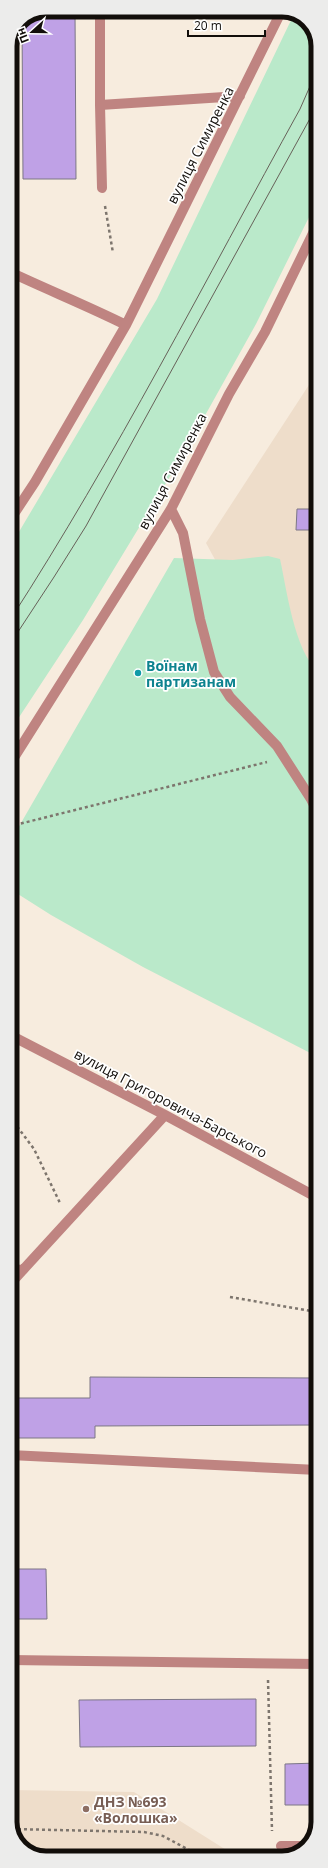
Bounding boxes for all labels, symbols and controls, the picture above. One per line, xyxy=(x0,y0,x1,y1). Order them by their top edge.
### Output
north arrow xyxy=(12,12,52,52)
scale bar xyxy=(188,12,265,38)
text: 20 m xyxy=(194,17,222,34)
text: Пн xyxy=(12,26,32,46)
street label: вулиця Симиренка xyxy=(162,83,238,207)
street label: вулиця Симиренка xyxy=(133,409,211,533)
place label: Воїнам партизанам xyxy=(146,656,236,691)
marker: Воїнам партизанам xyxy=(133,668,143,678)
street label: вулиця Григоровича-Барського xyxy=(71,1044,271,1162)
place label: ДНЗ №693 «Волошка» xyxy=(94,1792,178,1827)
marker: ДНЗ №693 «Волошка» xyxy=(81,1804,91,1814)

